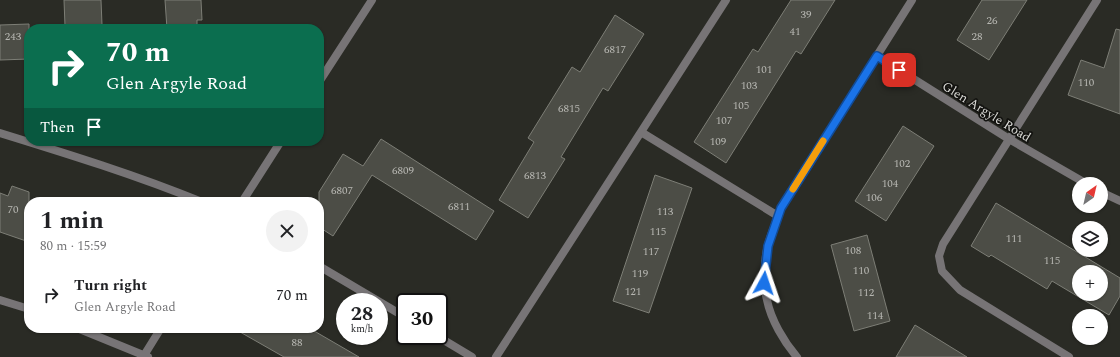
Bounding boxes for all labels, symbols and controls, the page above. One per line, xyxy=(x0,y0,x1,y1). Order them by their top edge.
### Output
house number: 39 xyxy=(801,6,812,23)
house number: 26 xyxy=(987,12,998,29)
house number: 41 xyxy=(790,23,801,40)
house number: 243 xyxy=(5,28,22,45)
house number: 28 xyxy=(972,28,983,45)
text: 70 m xyxy=(106,31,170,74)
icon: right xyxy=(40,40,92,92)
house number: 6817 xyxy=(604,41,626,58)
pin xyxy=(882,53,916,87)
icon: arrive xyxy=(888,59,910,81)
house number: 101 xyxy=(756,61,772,78)
text: Glen Argyle Road xyxy=(106,70,247,97)
house number: 110 xyxy=(1078,74,1095,91)
street label: Glen Argyle Road xyxy=(938,76,1035,147)
house number: 103 xyxy=(741,77,758,94)
house number: 105 xyxy=(733,97,749,114)
house number: 6815 xyxy=(558,100,580,117)
house number: 107 xyxy=(716,112,733,129)
text: Then xyxy=(40,116,75,139)
icon: arrive xyxy=(83,116,105,138)
house number: 109 xyxy=(710,133,727,150)
house number: 102 xyxy=(894,155,911,172)
house number: 6809 xyxy=(392,162,414,179)
house number: 6813 xyxy=(524,167,546,184)
house number: 104 xyxy=(882,175,899,192)
north arrow xyxy=(1072,177,1108,213)
map controls xyxy=(1072,177,1108,345)
house number: 6807 xyxy=(331,182,353,199)
house number: 106 xyxy=(866,189,883,206)
house number: 6811 xyxy=(448,198,470,215)
house number: 70 xyxy=(8,201,19,218)
text: 1 min xyxy=(40,203,104,239)
house number: 113 xyxy=(657,203,674,220)
button: close xyxy=(266,210,308,252)
button: layers xyxy=(1072,221,1108,257)
house number: 115 xyxy=(650,223,666,240)
house number: 111 xyxy=(1006,230,1022,247)
text: 80 m · 15:59 xyxy=(40,236,106,256)
house number: 108 xyxy=(845,242,862,259)
house number: 117 xyxy=(643,243,660,260)
house number: 115 xyxy=(1044,252,1060,269)
position arrow xyxy=(743,262,785,304)
house number: 110 xyxy=(853,262,870,279)
house number: 119 xyxy=(632,265,649,282)
button: + xyxy=(1072,265,1108,301)
text: Turn right xyxy=(74,274,147,297)
house number: 121 xyxy=(625,283,641,300)
icon: right xyxy=(40,284,62,306)
text: 70 m xyxy=(276,284,308,307)
house number: 112 xyxy=(858,284,875,301)
speed limit sign: 30 xyxy=(396,293,448,345)
text: Glen Argyle Road xyxy=(74,297,176,317)
text: 28 xyxy=(351,299,373,329)
house number: 114 xyxy=(867,307,884,324)
button: − xyxy=(1072,309,1108,345)
text: km/h xyxy=(351,321,373,337)
house number: 88 xyxy=(292,334,303,351)

